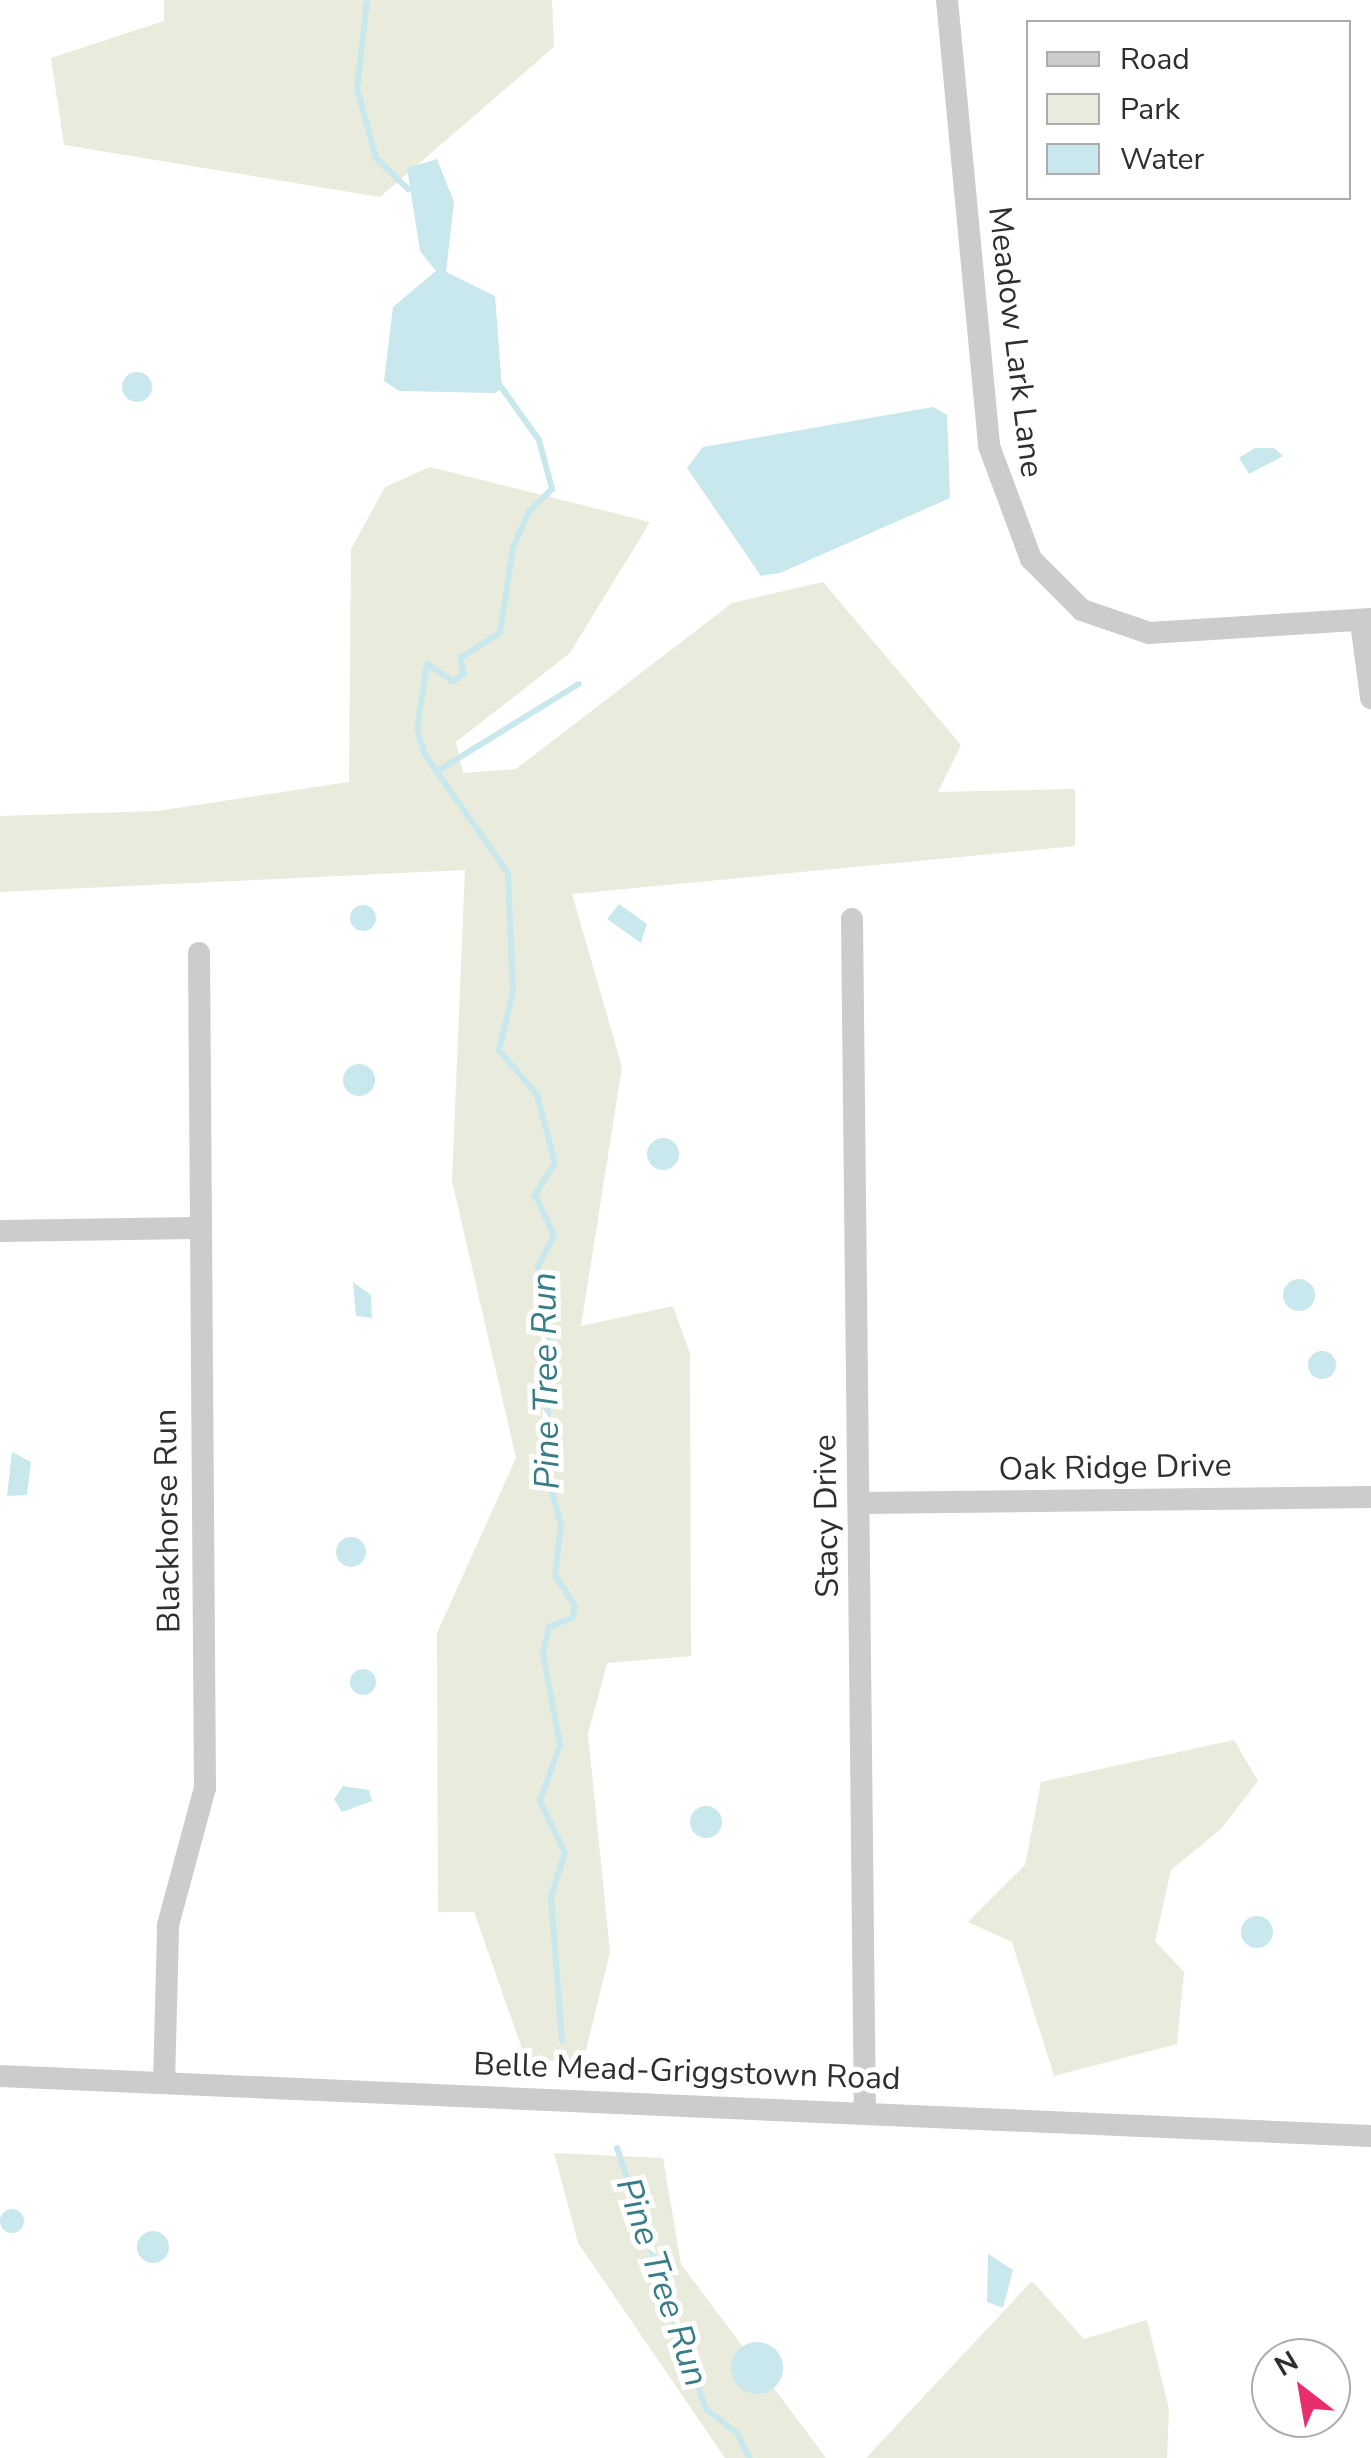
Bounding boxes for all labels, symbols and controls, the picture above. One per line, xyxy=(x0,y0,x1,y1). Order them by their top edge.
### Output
legend xyxy=(1026,20,1351,200)
text: Road xyxy=(1120,39,1190,80)
text: Park xyxy=(1120,89,1180,130)
text: Water xyxy=(1120,139,1204,180)
street label: Meadow Lark Lane xyxy=(979,205,1051,479)
water label: Pine Tree Run xyxy=(523,1272,569,1490)
street label: Blackhorse Run xyxy=(147,1409,189,1633)
street label: Stacy Drive xyxy=(806,1434,848,1598)
street label: Oak Ridge Drive xyxy=(998,1447,1232,1489)
street label: Belle Mead-Griggstown Road xyxy=(473,2045,901,2099)
water label: Pine Tree Run xyxy=(607,2172,717,2392)
north arrow xyxy=(1251,2338,1351,2438)
text: N xyxy=(1268,2342,1305,2386)

